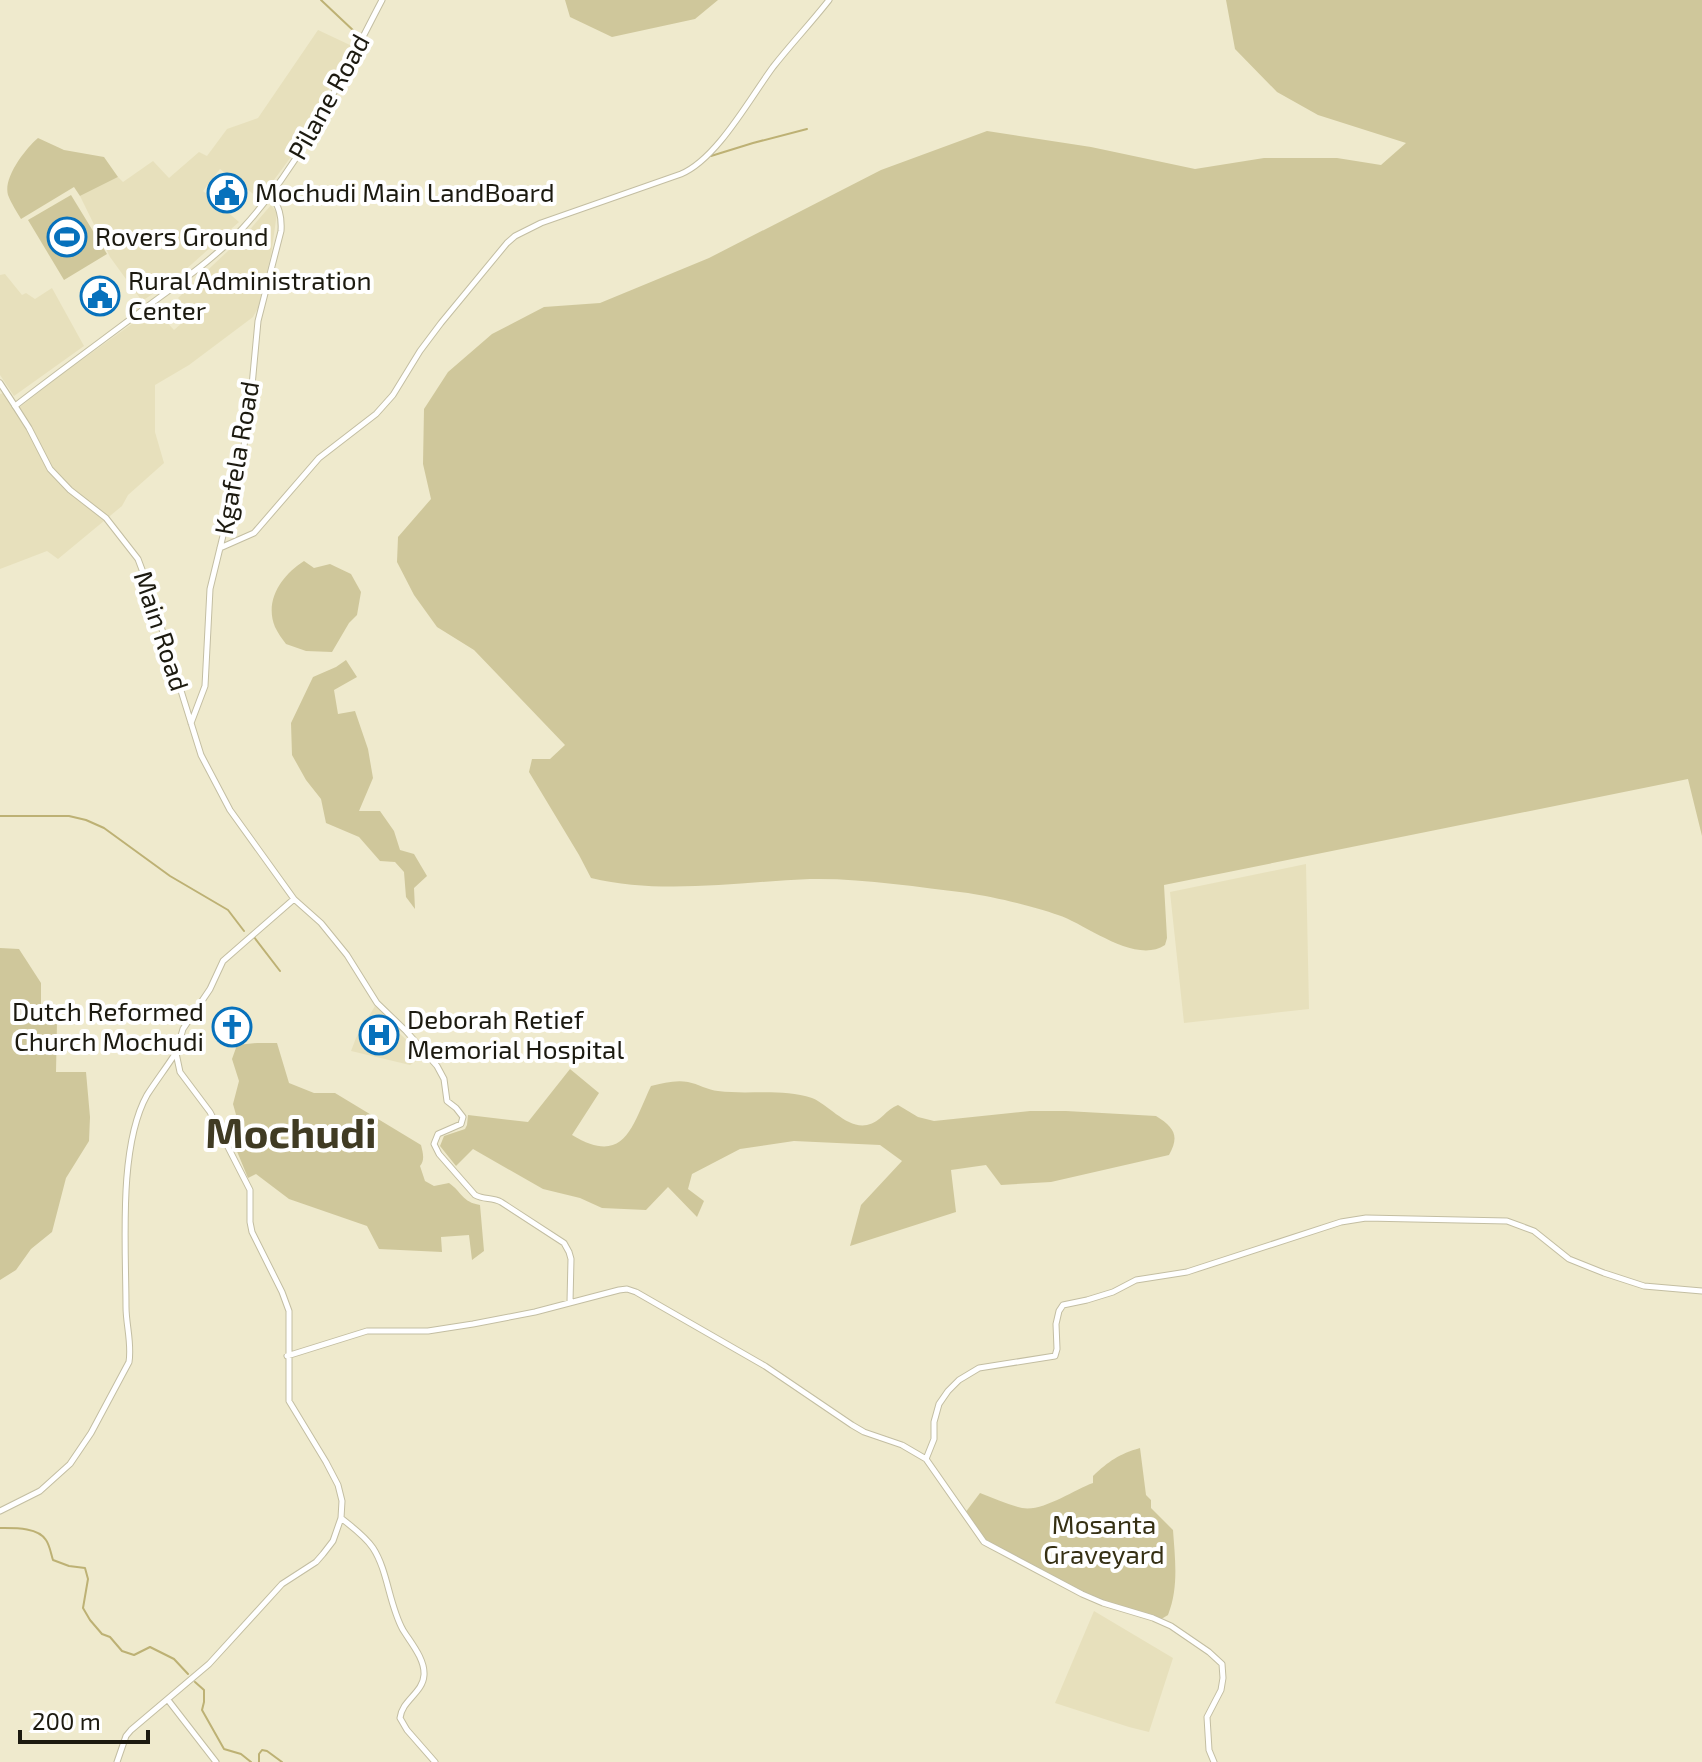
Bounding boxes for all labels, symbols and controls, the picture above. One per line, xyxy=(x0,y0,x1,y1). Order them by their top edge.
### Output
street label: Pilane Road xyxy=(281,28,375,164)
public building icon: Mochudi Main LandBoard xyxy=(206,172,248,214)
place label: Mochudi Main LandBoard xyxy=(255,176,555,207)
sports icon: Rovers Ground xyxy=(46,216,88,258)
place label: Rovers Ground xyxy=(95,220,269,251)
place label: Rural Administration Center xyxy=(128,264,372,325)
public building icon: Rural Administration Center xyxy=(79,275,121,317)
street label: Kgafela Road xyxy=(207,379,264,537)
street label: Main Road xyxy=(128,567,196,694)
place label: Dutch Reformed Church Mochudi xyxy=(12,995,204,1056)
place label: Deborah Retief Memorial Hospital xyxy=(407,1003,624,1064)
church icon: Dutch Reformed Church Mochudi xyxy=(211,1006,253,1048)
hospital icon: Deborah Retief Memorial Hospital xyxy=(358,1014,400,1056)
district label: Mochudi xyxy=(205,1106,377,1156)
park label: Mosanta Graveyard xyxy=(1043,1508,1165,1569)
scale bar xyxy=(20,1694,148,1744)
text: 200 m xyxy=(32,1706,101,1735)

